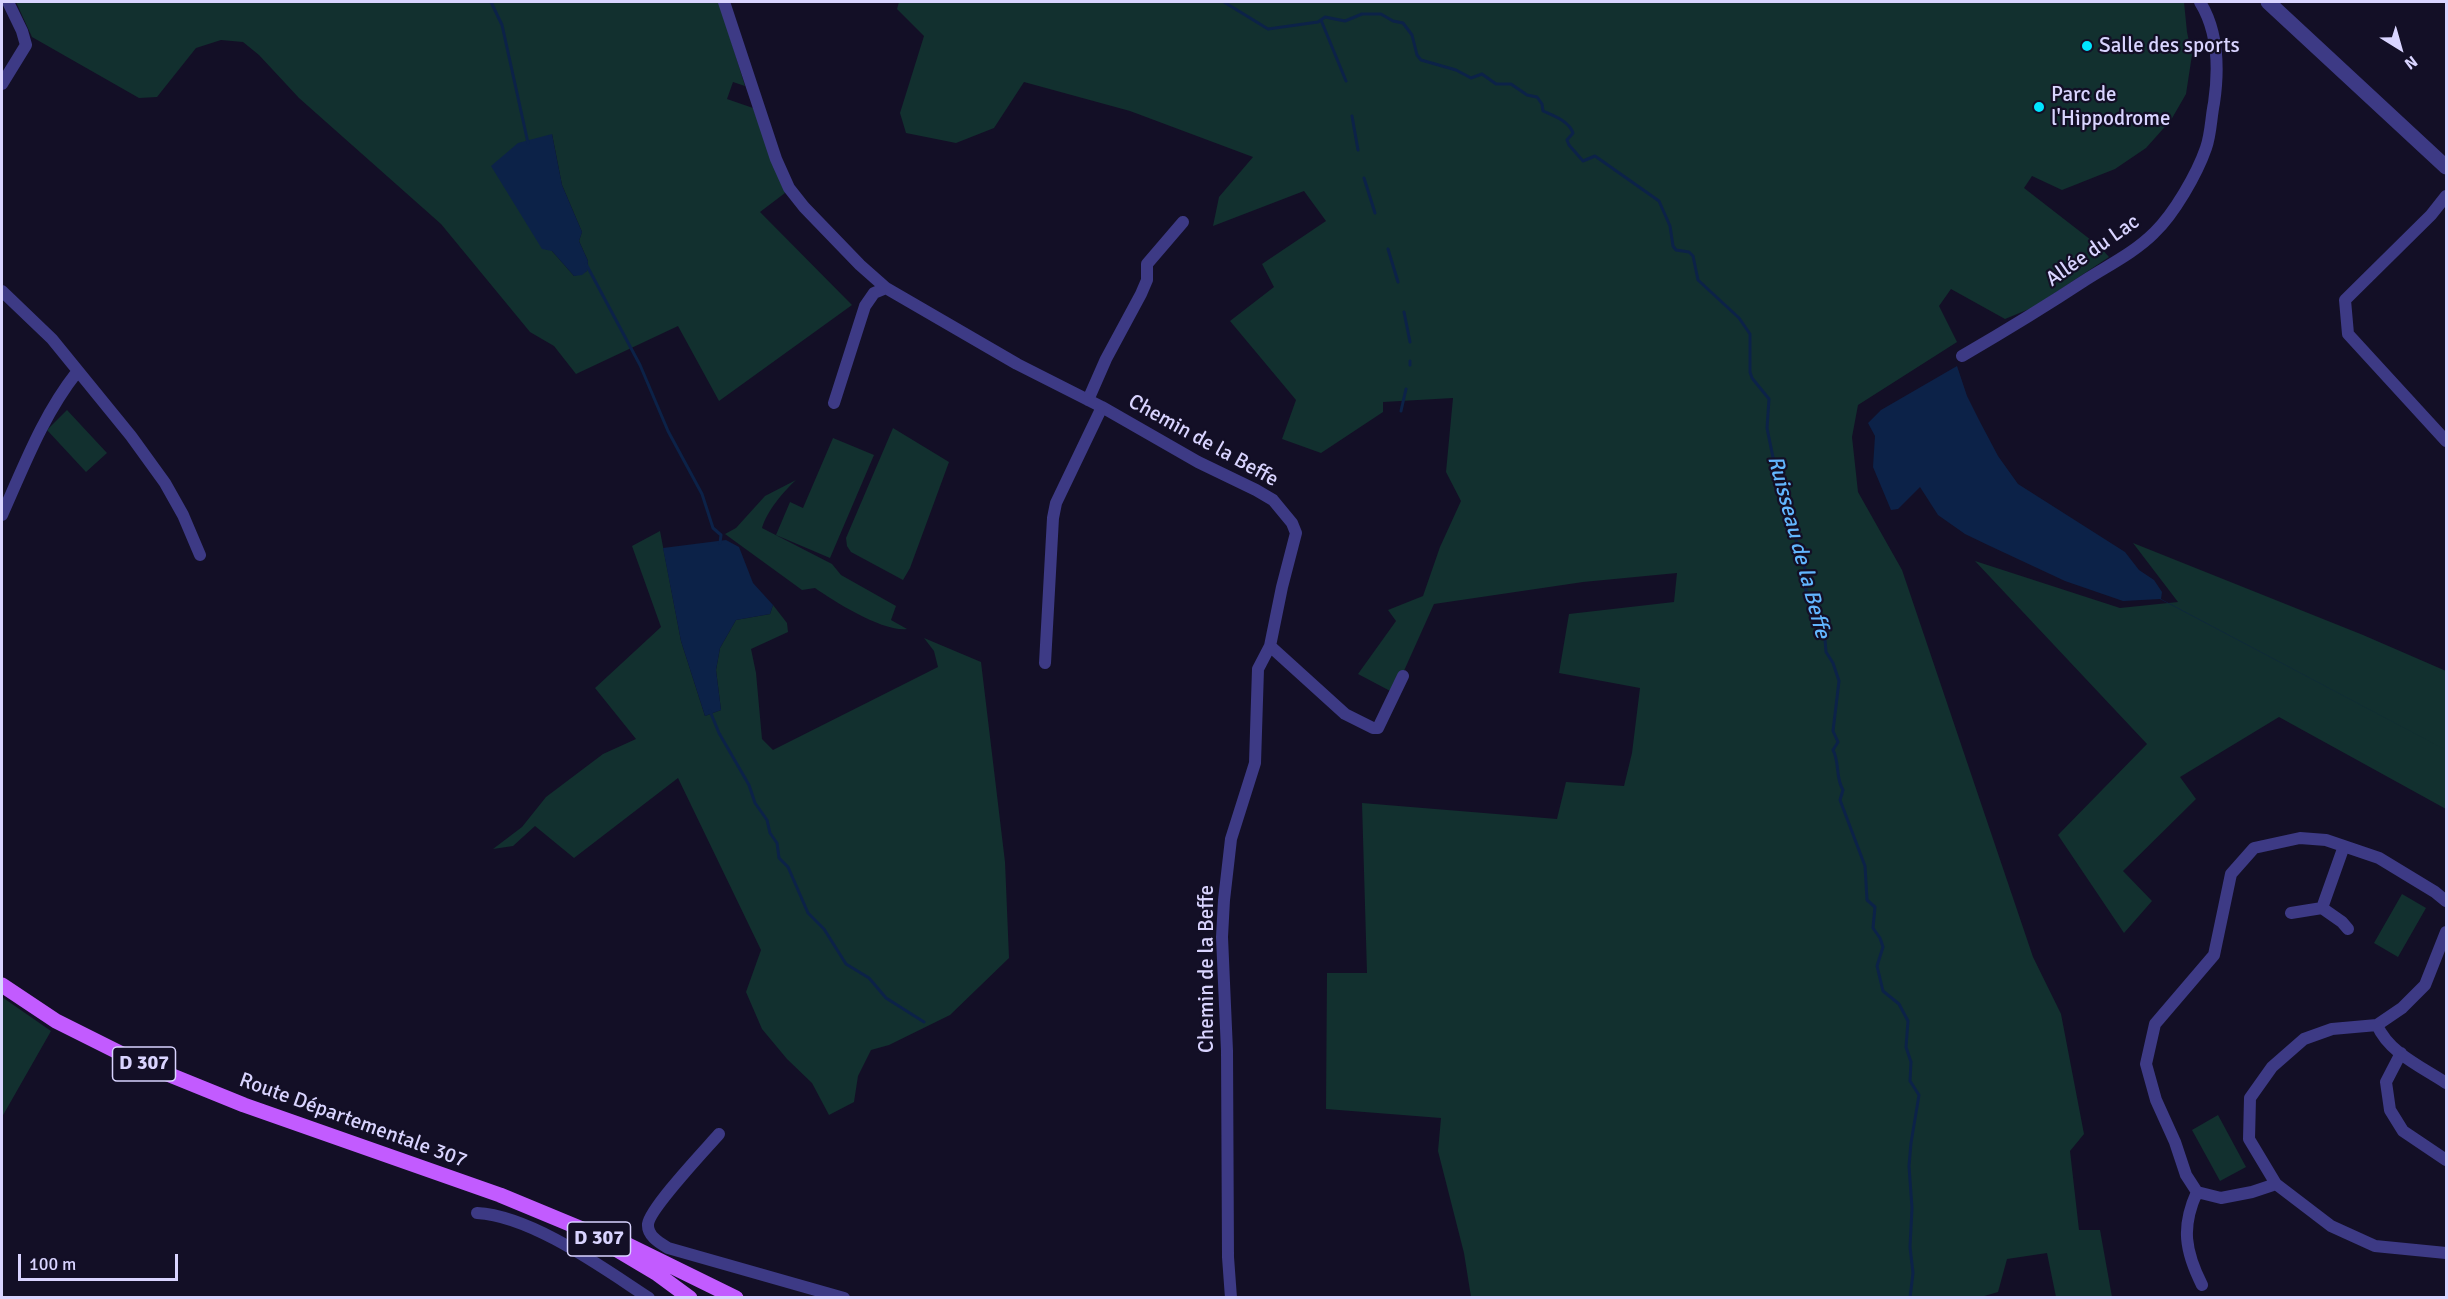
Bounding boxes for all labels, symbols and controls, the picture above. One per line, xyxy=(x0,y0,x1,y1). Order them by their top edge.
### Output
north arrow xyxy=(2370,18,2430,78)
place label: Salle des sports xyxy=(2099,33,2240,59)
marker: Salle des sports xyxy=(2080,39,2094,53)
text: N xyxy=(2400,51,2421,74)
place label: Parc de l'Hippodrome xyxy=(2051,82,2171,132)
marker: Parc de l'Hippodrome xyxy=(2032,100,2046,114)
street label: Allée du Lac xyxy=(2041,210,2145,292)
street label: Chemin de la Beffe xyxy=(1123,389,1283,493)
water label: Ruisseau de la Beffe xyxy=(1761,453,1835,641)
street label: Chemin de la Beffe xyxy=(1194,885,1220,1053)
road number: D 307 xyxy=(112,1047,176,1081)
street label: Route Départementale 307 xyxy=(236,1068,470,1174)
road number: D 307 xyxy=(568,1222,630,1256)
scale bar xyxy=(21,1242,182,1280)
text: 100 m xyxy=(29,1253,76,1275)

